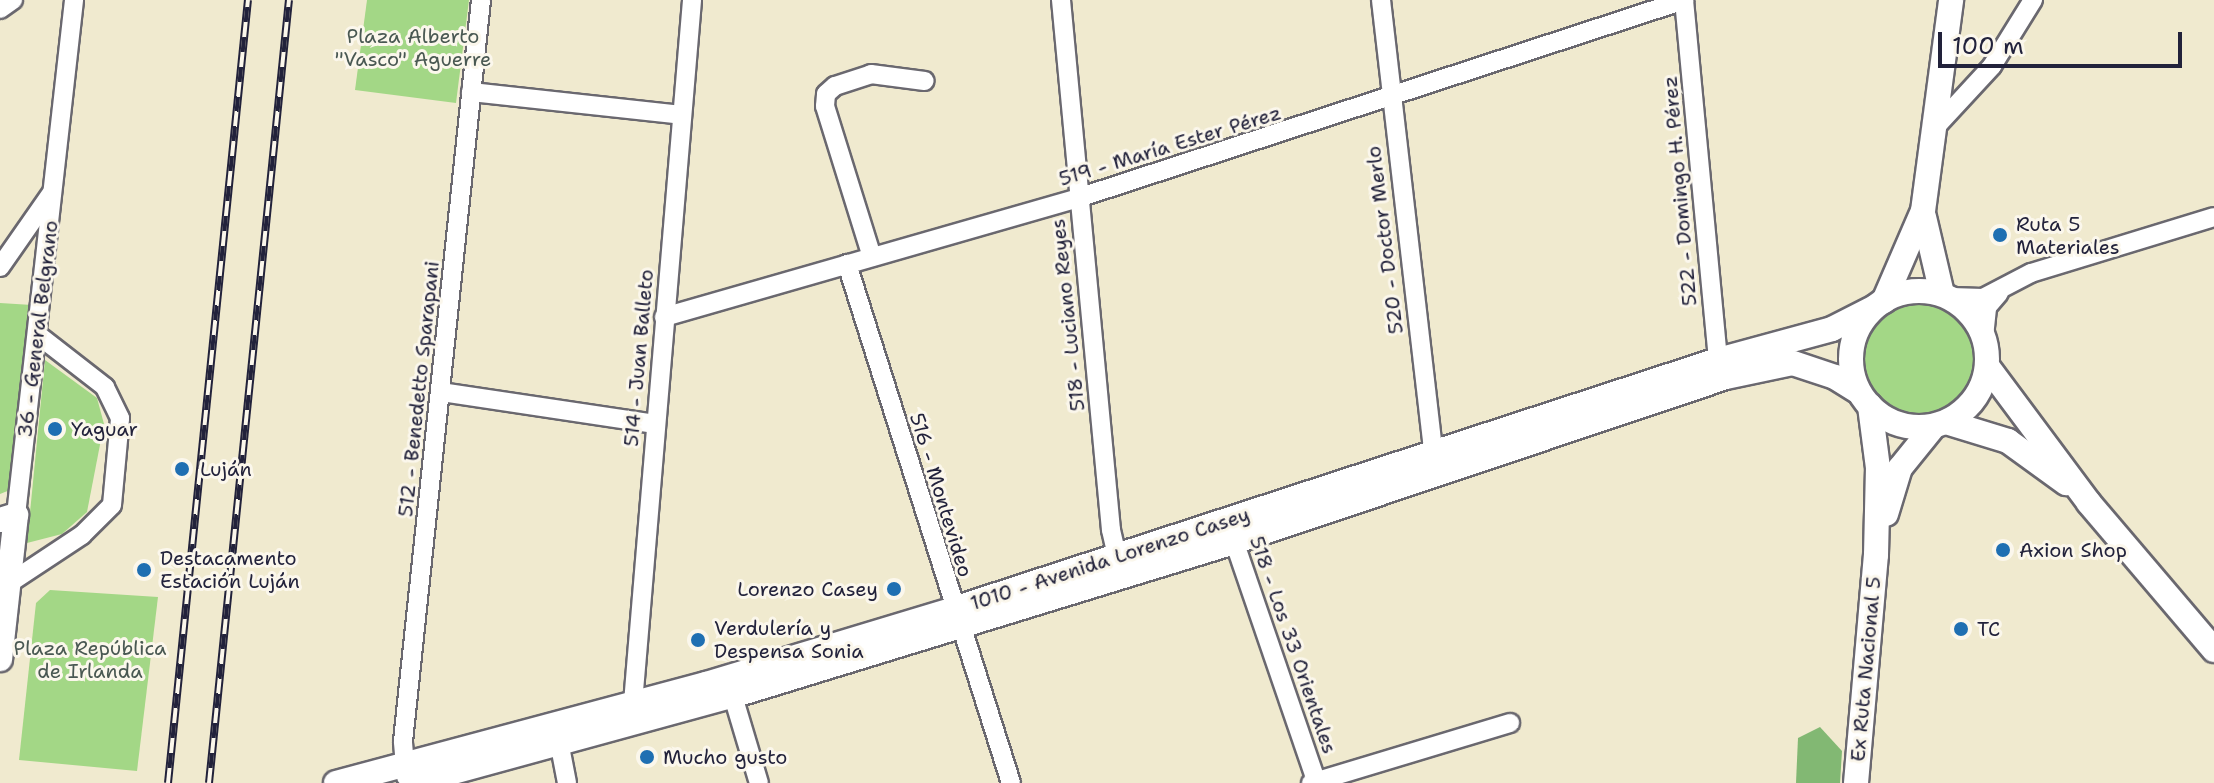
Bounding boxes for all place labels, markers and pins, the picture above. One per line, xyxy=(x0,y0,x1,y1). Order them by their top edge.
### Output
place label: Ruta 5 Materiales xyxy=(2016,212,2120,259)
marker: Ruta 5 Materiales xyxy=(1991,226,2009,244)
place label: Yaguar xyxy=(71,417,138,441)
marker: Yaguar xyxy=(46,420,64,438)
place label: Luján xyxy=(200,457,252,481)
marker: Luján xyxy=(171,458,193,480)
place label: Axion Shop xyxy=(2019,538,2127,562)
marker: Axion Shop xyxy=(1994,541,2012,559)
place label: Destacamento Estación Luján xyxy=(160,546,300,593)
marker: Destacamento Estación Luján xyxy=(135,561,153,579)
place label: Lorenzo Casey xyxy=(737,577,878,601)
marker: Lorenzo Casey xyxy=(885,580,903,598)
place label: Verdulería y Despensa Sonia xyxy=(714,616,864,663)
place label: TC xyxy=(1977,617,2000,641)
marker: TC xyxy=(1952,620,1970,638)
marker: Verdulería y Despensa Sonia xyxy=(689,631,707,649)
place label: Mucho gusto xyxy=(663,745,787,769)
marker: Mucho gusto xyxy=(638,748,656,766)

